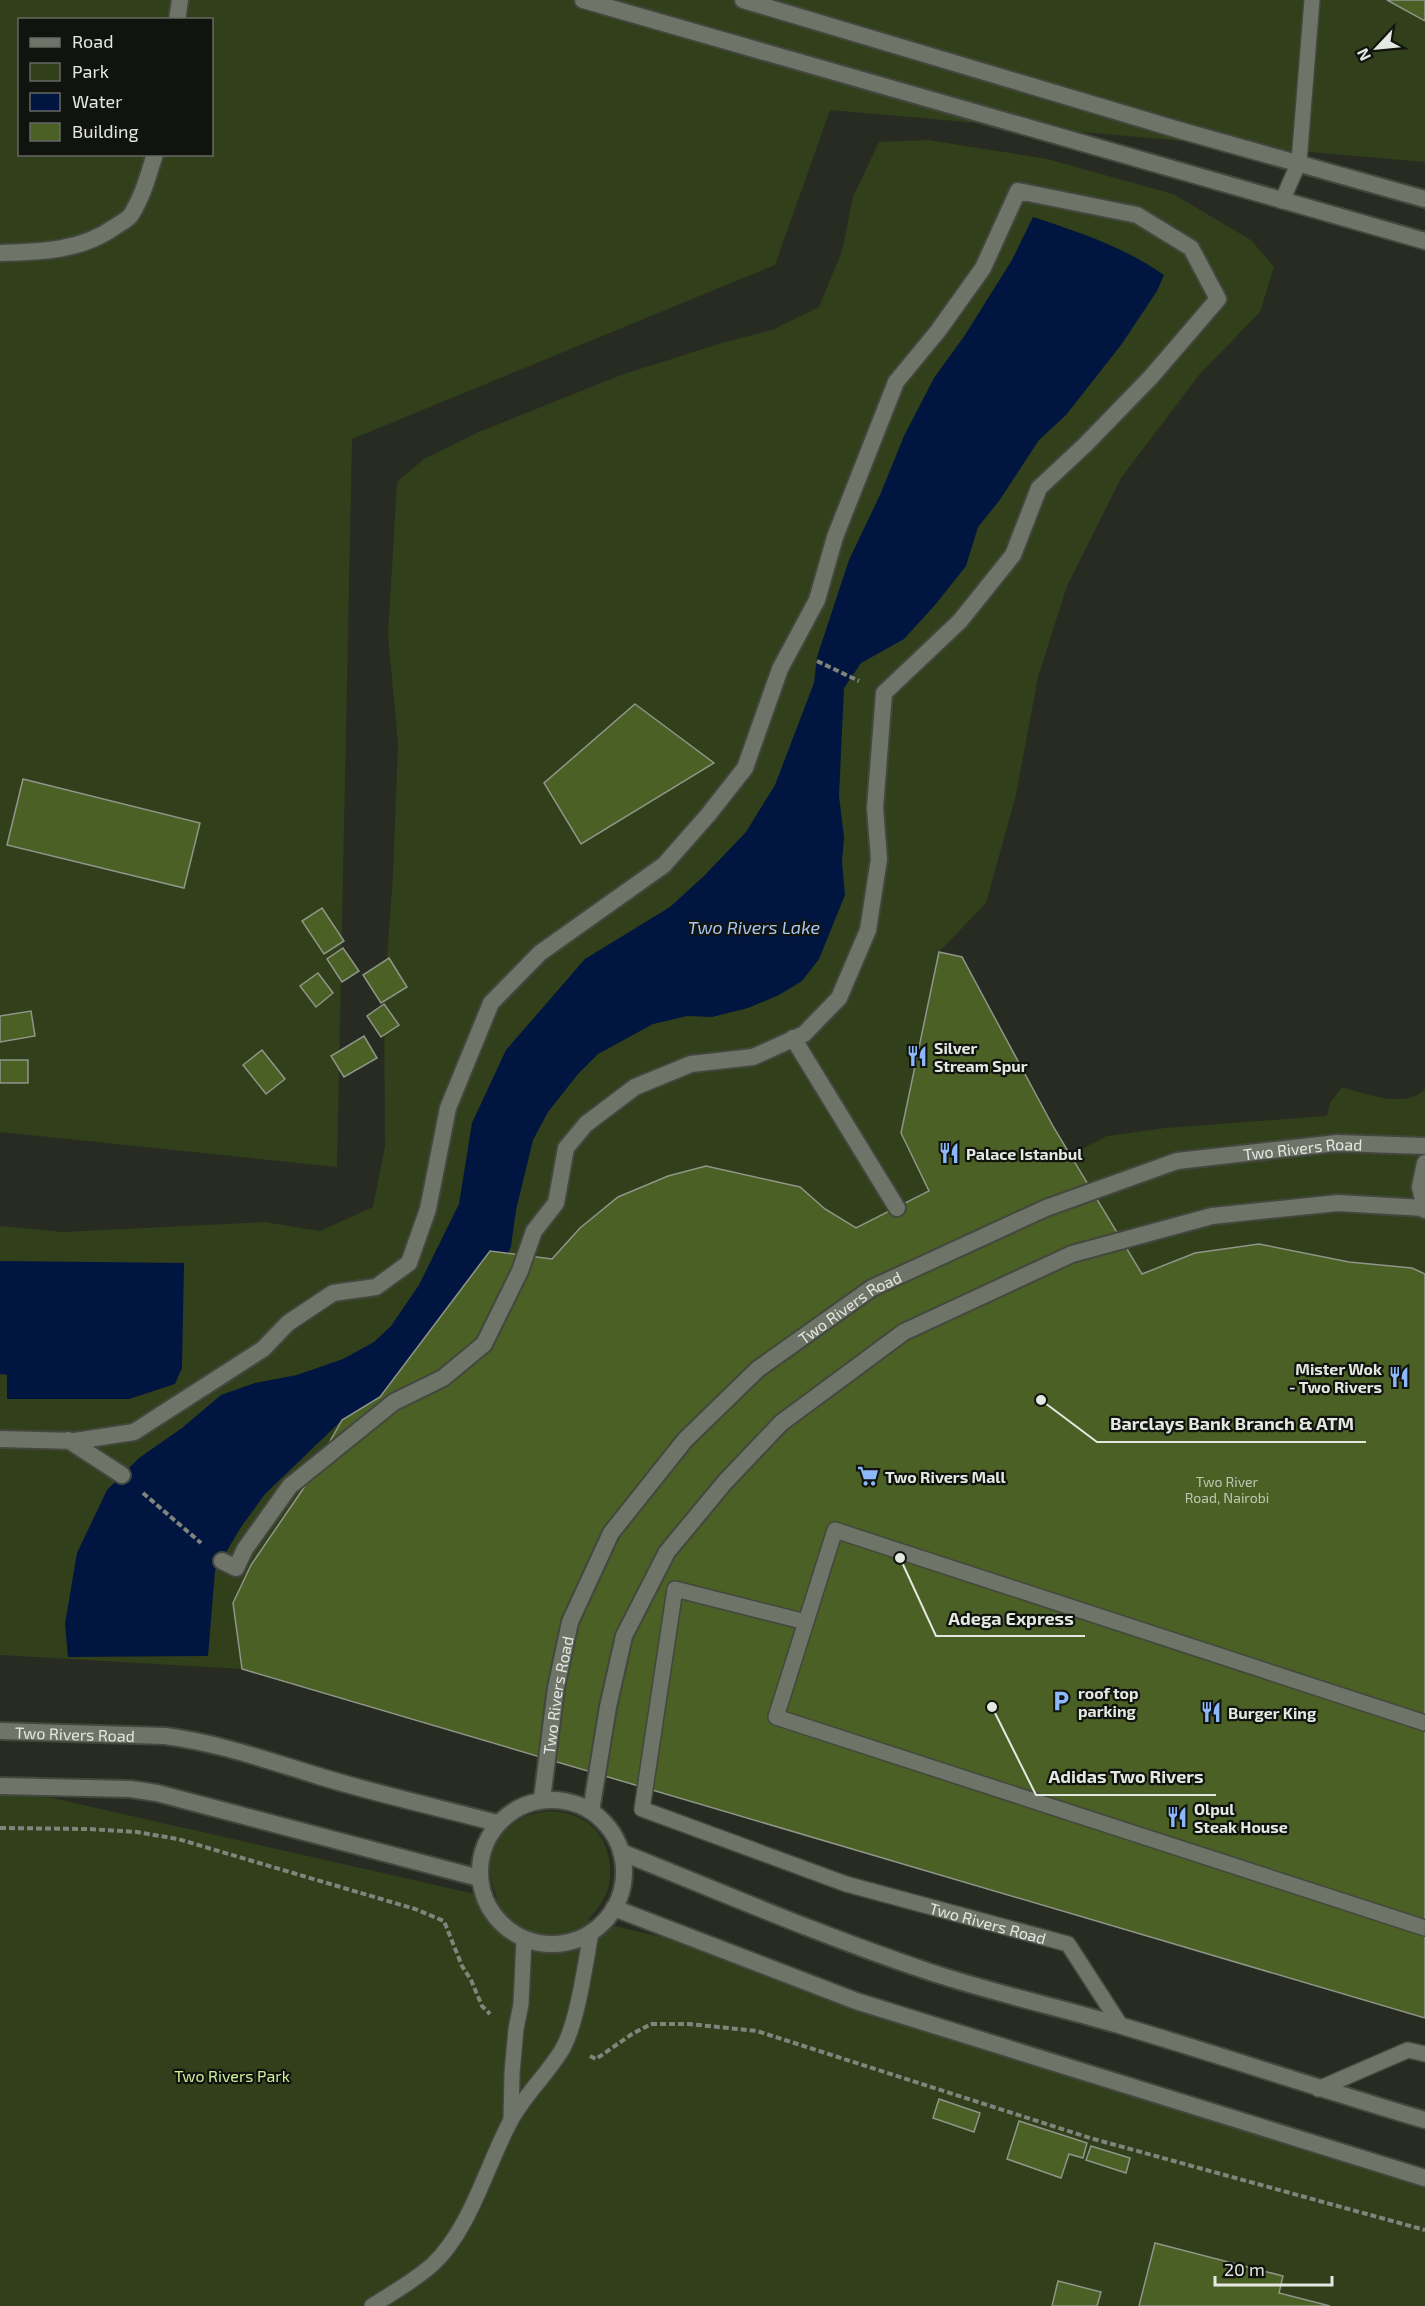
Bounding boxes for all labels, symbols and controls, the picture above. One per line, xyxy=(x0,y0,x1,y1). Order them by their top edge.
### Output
legend xyxy=(18,18,213,156)
north arrow xyxy=(1347,18,1407,78)
text: Road xyxy=(72,30,113,52)
text: N xyxy=(1352,45,1374,64)
text: Park xyxy=(72,60,109,82)
text: Water xyxy=(72,90,122,112)
text: Building xyxy=(72,120,139,142)
water label: Two Rivers Lake xyxy=(688,916,820,938)
place label: Silver Stream Spur xyxy=(934,1038,1028,1075)
restaurant icon: Silver Stream Spur xyxy=(905,1044,929,1068)
street label: Two Rivers Road xyxy=(1242,1133,1363,1163)
restaurant icon: Palace Istanbul xyxy=(937,1141,961,1165)
place label: Palace Istanbul xyxy=(966,1144,1083,1163)
street label: Two Rivers Road xyxy=(794,1266,904,1347)
place label: Mister Wok - Two Rivers xyxy=(1289,1359,1382,1396)
restaurant icon: Mister Wok - Two Rivers xyxy=(1387,1365,1411,1389)
callout: Barclays Bank Branch & ATM xyxy=(1097,1406,1366,1442)
text: Barclays Bank Branch & ATM xyxy=(1110,1412,1354,1434)
supermarket icon: Two Rivers Mall xyxy=(856,1464,880,1488)
place label: Two Rivers Mall xyxy=(885,1467,1007,1486)
house number: Two River Road, Nairobi xyxy=(1185,1473,1269,1506)
callout: Adega Express xyxy=(936,1600,1085,1636)
text: Adega Express xyxy=(948,1607,1074,1629)
street label: Two Rivers Road xyxy=(538,1634,576,1755)
place label: roof top parking xyxy=(1078,1683,1138,1720)
parking icon: roof top parking xyxy=(1049,1689,1073,1713)
restaurant icon: Burger King xyxy=(1199,1700,1223,1724)
place label: Burger King xyxy=(1228,1703,1317,1722)
street label: Two Rivers Road xyxy=(15,1722,135,1745)
callout: Adidas Two Rivers xyxy=(1036,1759,1216,1795)
text: Adidas Two Rivers xyxy=(1048,1765,1204,1787)
place label: Olpul Steak House xyxy=(1194,1799,1288,1836)
restaurant icon: Olpul Steak House xyxy=(1165,1805,1189,1829)
street label: Two Rivers Road xyxy=(928,1898,1048,1947)
park label: Two Rivers Park xyxy=(174,2066,290,2085)
scale bar xyxy=(1215,2249,1332,2287)
text: 20 m xyxy=(1224,2258,1265,2280)

